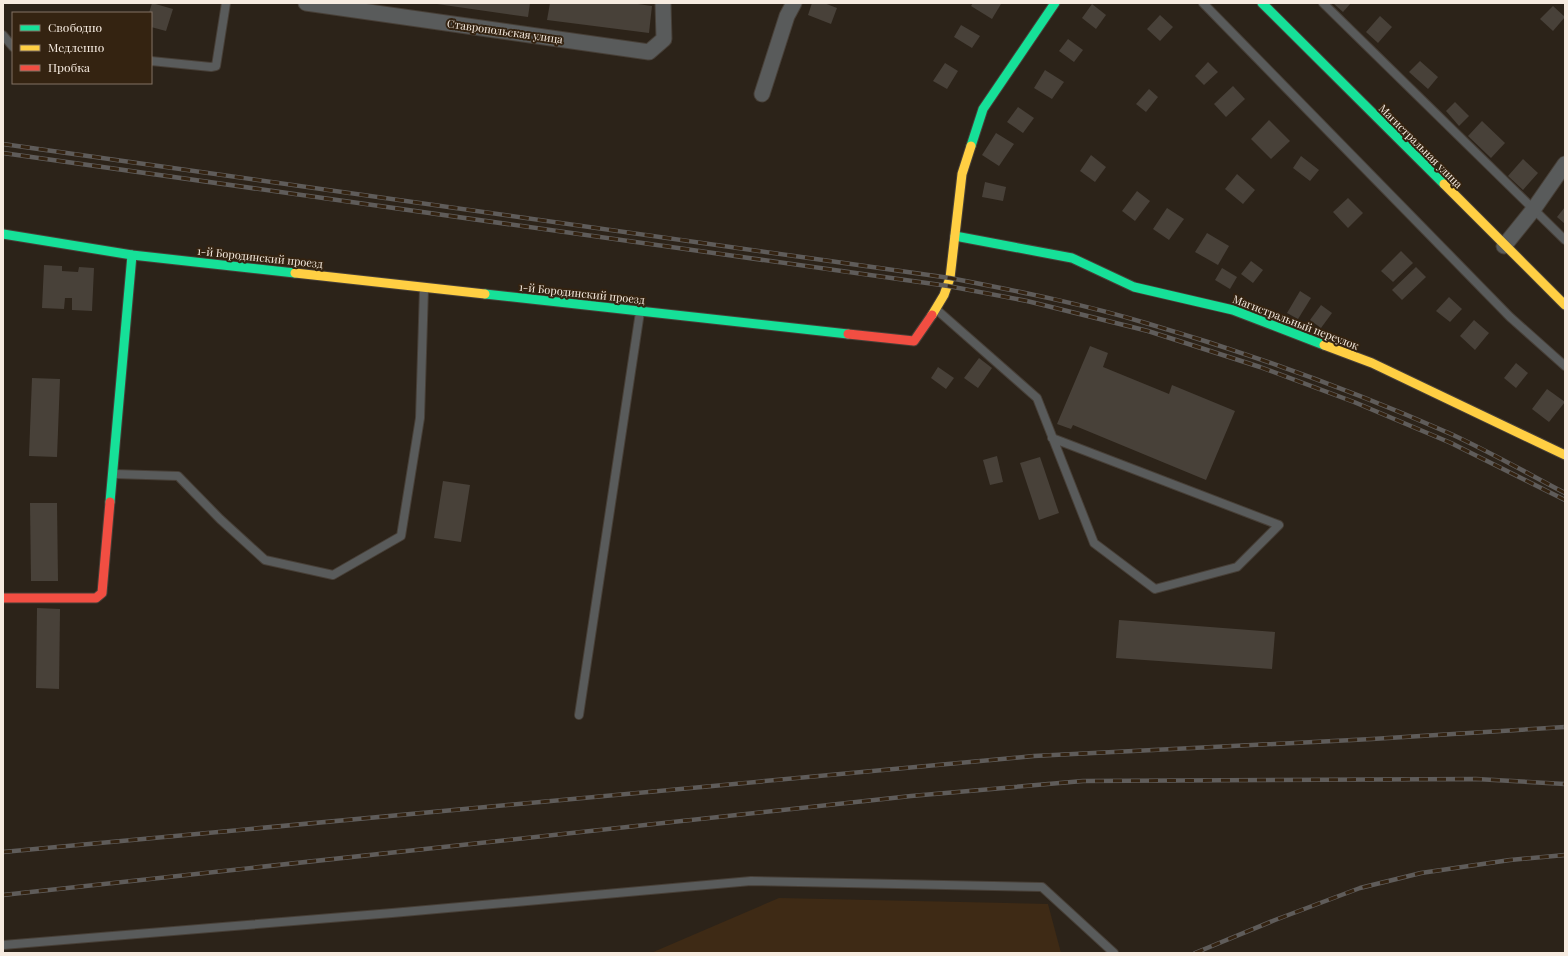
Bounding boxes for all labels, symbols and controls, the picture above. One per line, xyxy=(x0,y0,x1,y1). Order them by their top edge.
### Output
legend xyxy=(12,12,152,84)
street label: Ставропольская улица xyxy=(446,15,564,47)
text: Свободно xyxy=(48,19,103,35)
text: Медленно xyxy=(48,39,105,55)
text: Пробка xyxy=(48,59,90,75)
street label: Магистральная улица xyxy=(1376,101,1467,192)
street label: 1-й Бородинский проезд xyxy=(196,243,324,271)
street label: 1-й Бородинский проезд xyxy=(518,279,646,307)
street label: Магистральный переулок xyxy=(1231,291,1362,353)

